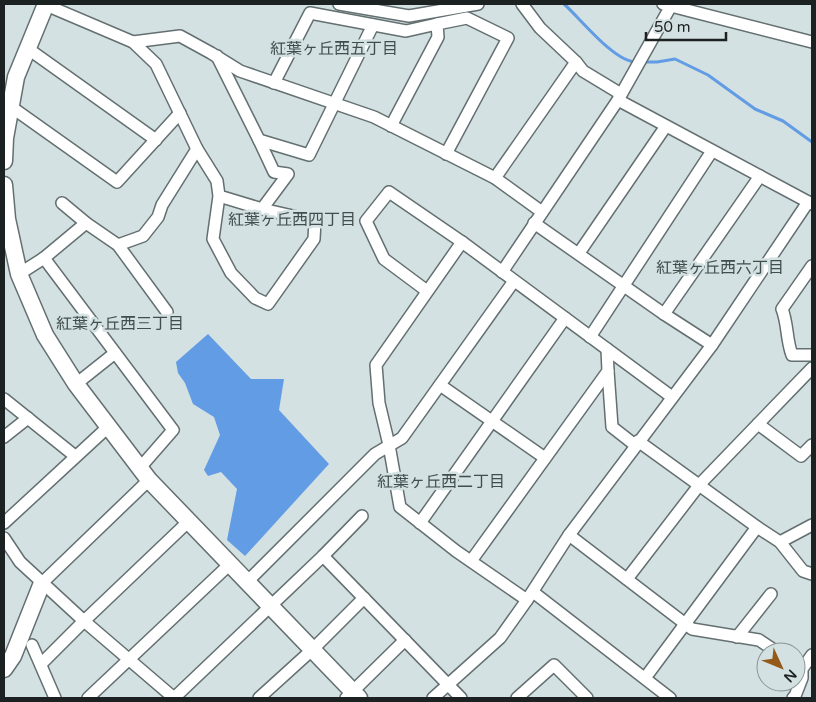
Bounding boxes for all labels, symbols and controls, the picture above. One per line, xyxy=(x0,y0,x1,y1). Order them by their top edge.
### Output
scale bar xyxy=(646,10,726,42)
text: 50 m xyxy=(654,18,691,36)
district label: 紅葉ヶ丘西五丁目 xyxy=(270,39,398,59)
district label: 紅葉ヶ丘西四丁目 xyxy=(228,210,356,230)
district label: 紅葉ヶ丘西六丁目 xyxy=(656,258,784,278)
district label: 紅葉ヶ丘西三丁目 xyxy=(56,314,184,334)
district label: 紅葉ヶ丘西二丁目 xyxy=(377,472,505,492)
north arrow xyxy=(756,642,806,692)
text: N xyxy=(780,666,800,686)

